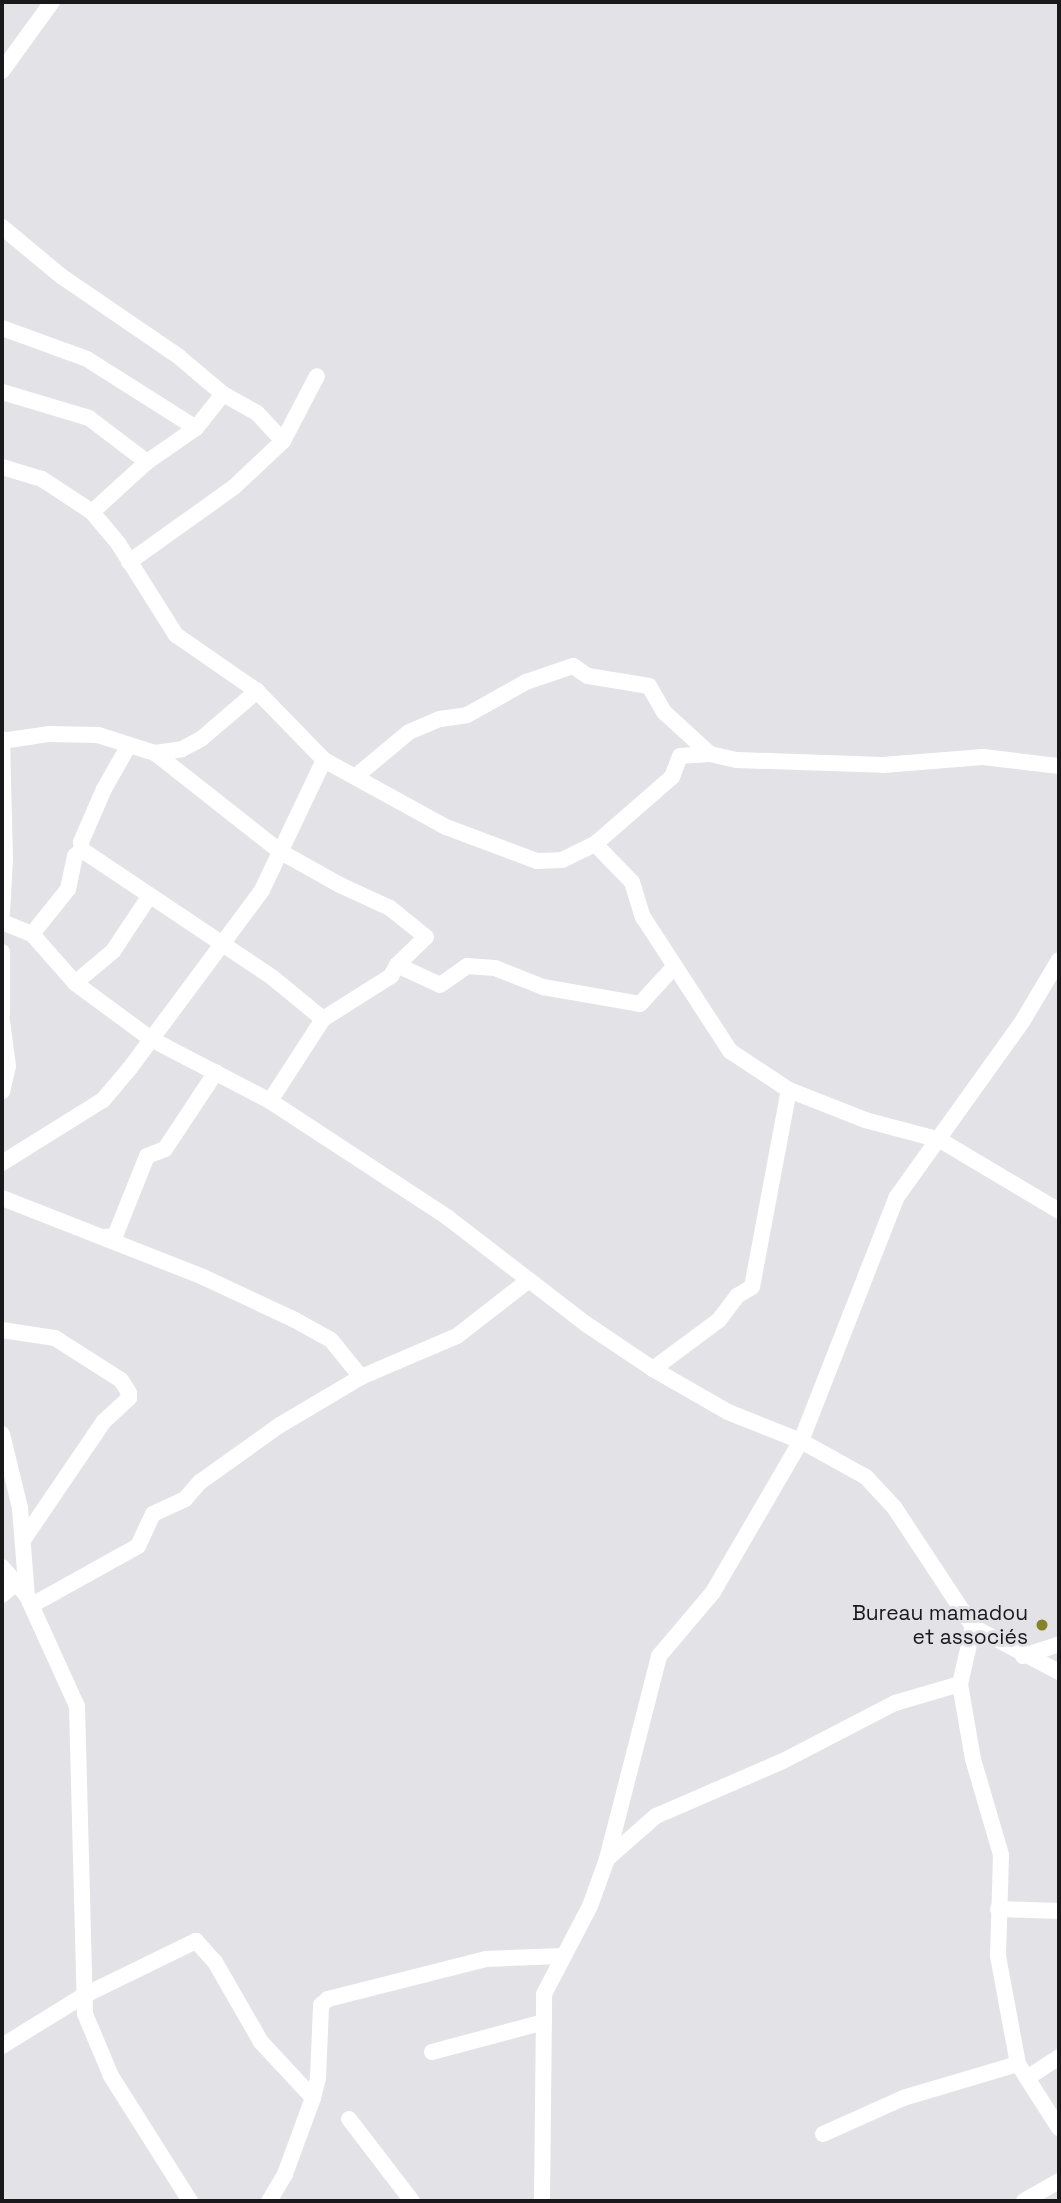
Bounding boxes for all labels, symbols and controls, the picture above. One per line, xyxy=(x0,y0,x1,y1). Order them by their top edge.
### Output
place label: Bureau mamadou et associés xyxy=(852,1600,1028,1650)
marker: Bureau mamadou et associés xyxy=(1034,1617,1050,1633)

